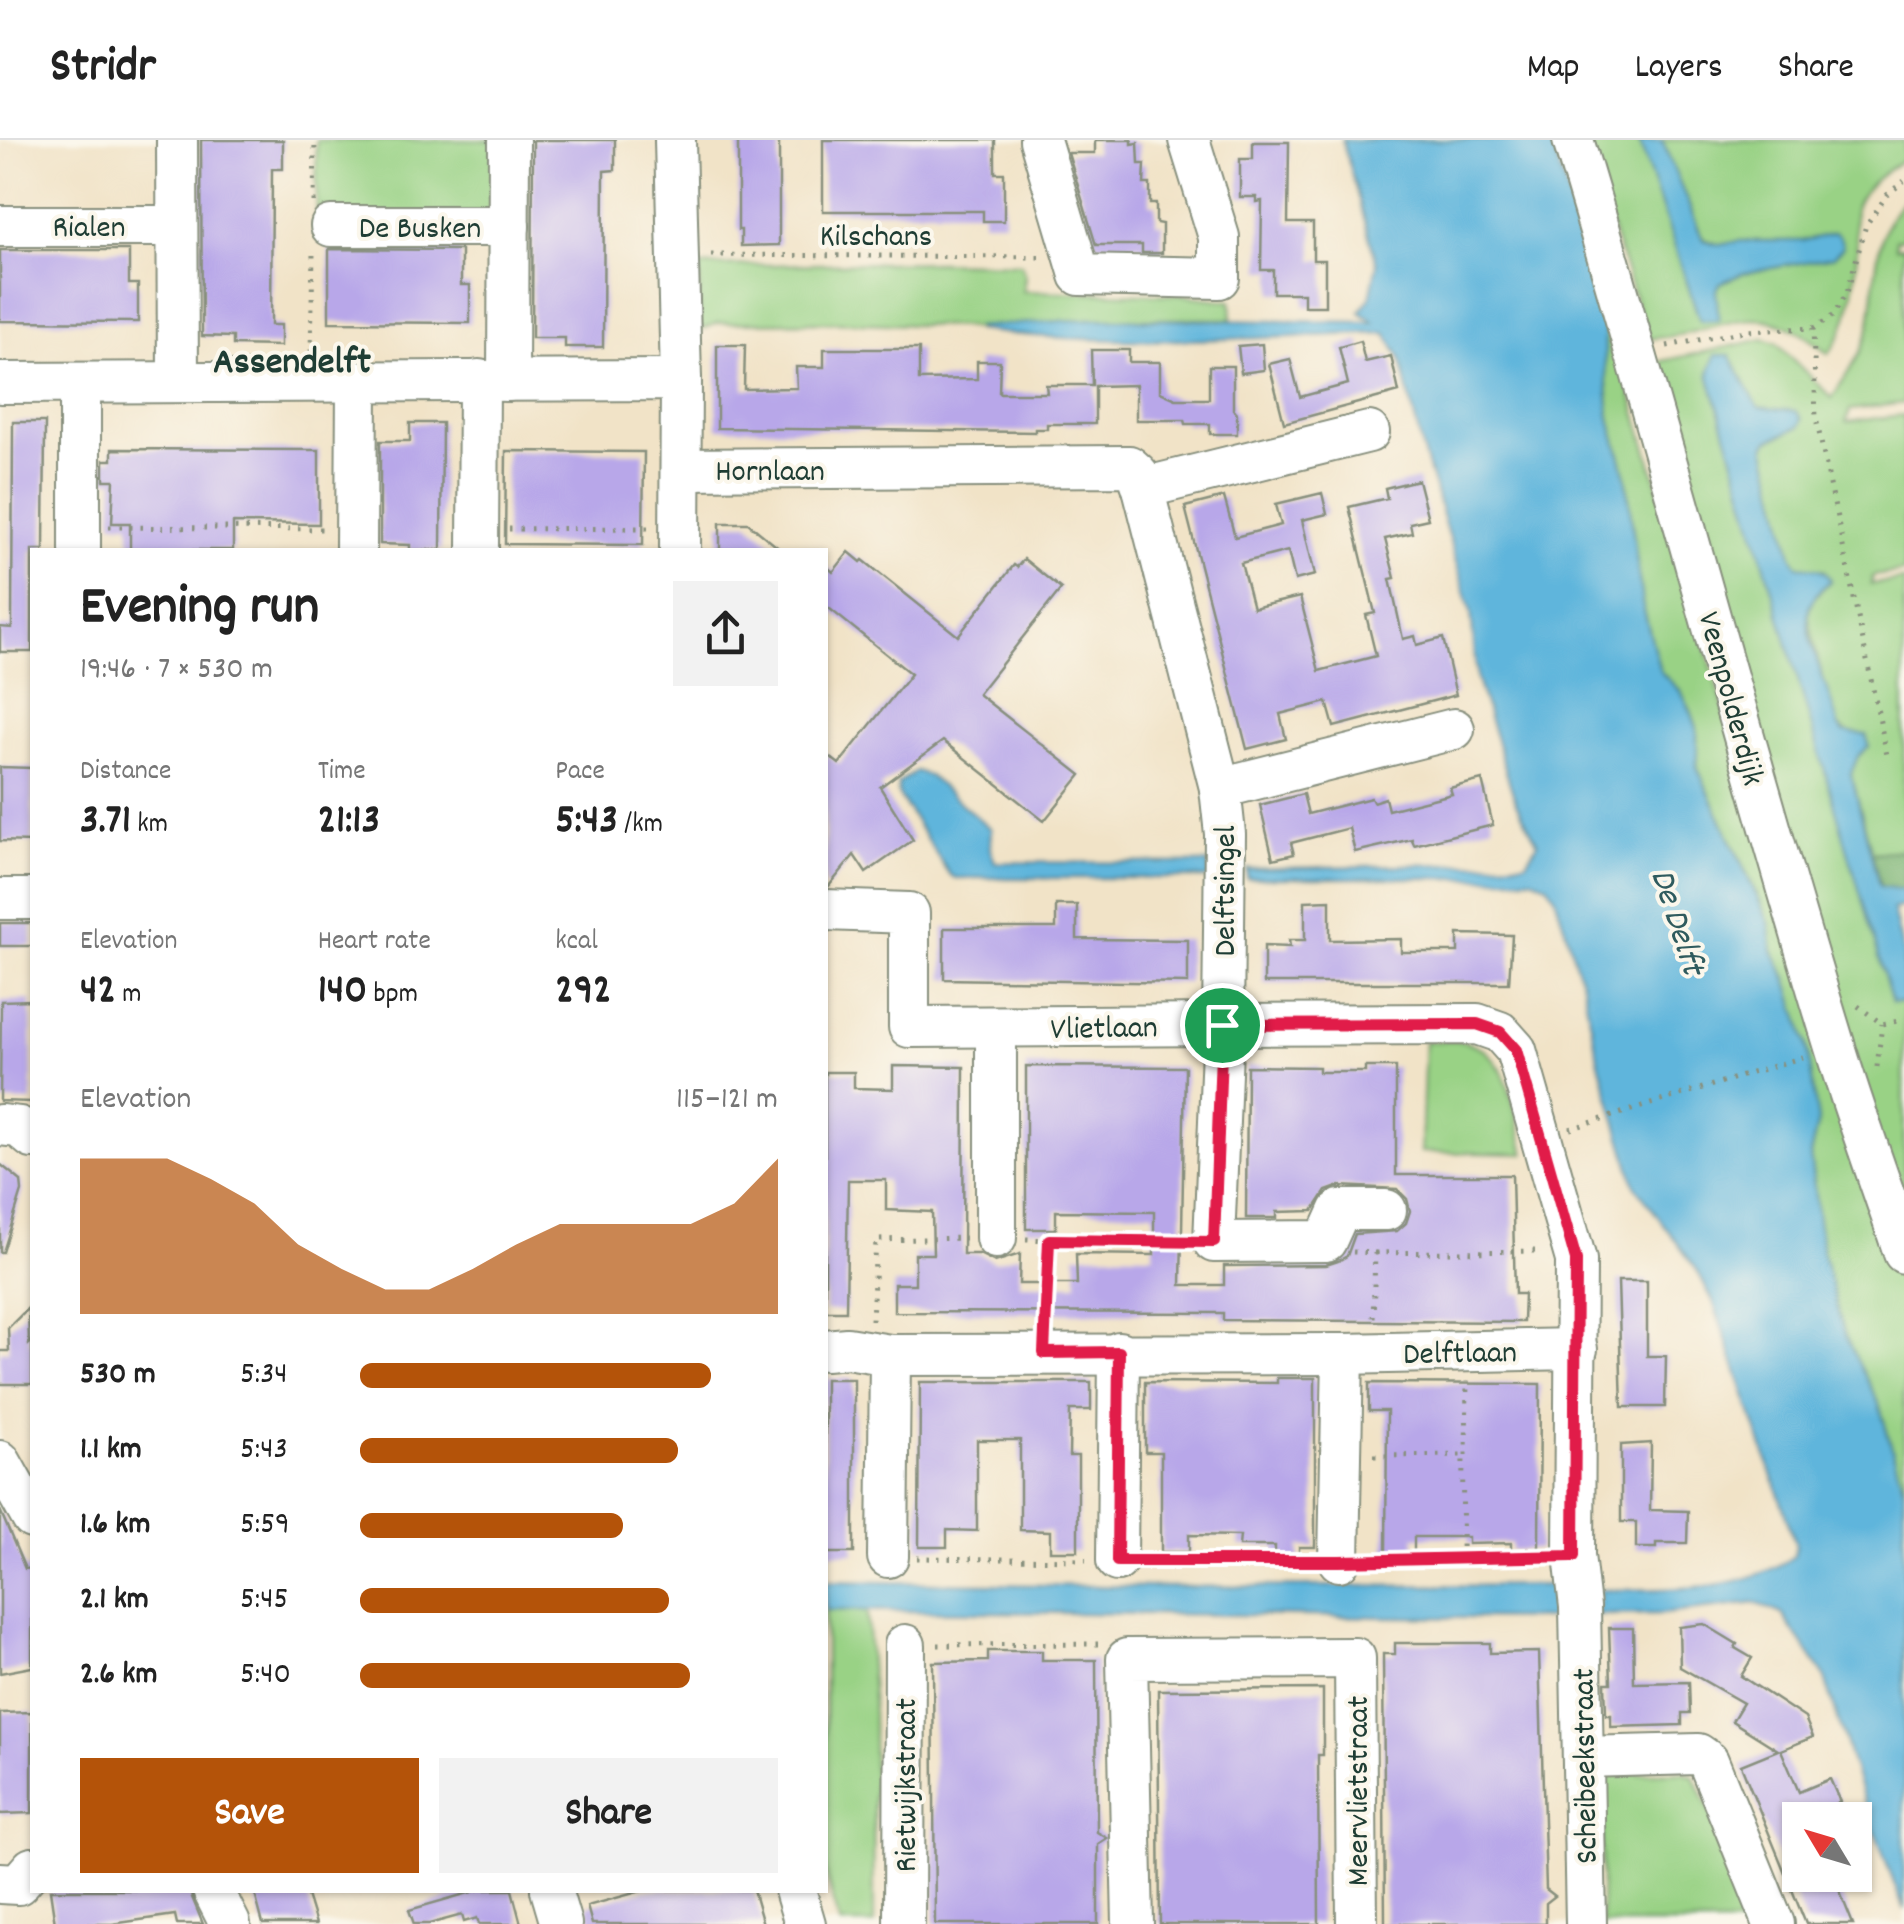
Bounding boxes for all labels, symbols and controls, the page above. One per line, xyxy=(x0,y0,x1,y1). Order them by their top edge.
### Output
text: Stridr xyxy=(50,35,156,104)
text: Map xyxy=(1527,44,1580,94)
text: Layers xyxy=(1635,44,1723,94)
text: Share xyxy=(1778,44,1854,94)
street label: Rialen xyxy=(53,207,125,253)
street label: De Busken xyxy=(359,208,481,254)
street label: Kilschans xyxy=(820,216,932,262)
district label: Assendelft xyxy=(213,337,371,392)
street label: Hornlaan xyxy=(715,451,825,497)
text: Evening run xyxy=(80,571,319,650)
button: share xyxy=(673,581,778,686)
street label: Veenpolderdijk xyxy=(1683,607,1773,791)
text: 19:46 · 7 × 530 m xyxy=(80,648,273,694)
text: Distance xyxy=(80,753,171,793)
text: Time xyxy=(318,753,366,793)
text: Pace xyxy=(555,753,605,793)
text: 3.71 xyxy=(80,793,131,853)
text: 21:13 xyxy=(318,793,380,853)
text: 5:43 xyxy=(555,793,618,853)
text: km xyxy=(131,806,168,846)
text: /km xyxy=(618,806,663,846)
street label: Delftsingel xyxy=(1205,825,1251,957)
water label: De Delft xyxy=(1635,863,1717,985)
text: Elevation xyxy=(80,923,177,963)
text: Heart rate xyxy=(318,923,431,963)
text: kcal xyxy=(555,923,598,963)
text: 42 xyxy=(80,963,116,1023)
text: 140 xyxy=(318,963,367,1023)
text: 292 xyxy=(555,963,611,1023)
text: m xyxy=(116,976,141,1016)
text: bpm xyxy=(367,976,418,1016)
pin xyxy=(1180,983,1265,1068)
icon: arrive xyxy=(1195,998,1250,1053)
street label: Vlietlaan xyxy=(1050,1007,1158,1055)
text: Elevation xyxy=(80,1078,191,1124)
text: 115–121 m xyxy=(676,1078,778,1124)
street label: Delftlaan xyxy=(1403,1332,1517,1380)
text: 530 m xyxy=(80,1353,156,1399)
text: 5:34 xyxy=(240,1353,288,1399)
text: 1.1 km xyxy=(80,1428,142,1474)
text: 5:43 xyxy=(240,1428,288,1474)
text: 1.6 km xyxy=(80,1503,150,1549)
text: 5:59 xyxy=(240,1503,290,1549)
text: 2.1 km xyxy=(80,1578,149,1624)
text: 5:45 xyxy=(240,1578,288,1624)
text: 2.6 km xyxy=(80,1653,157,1699)
text: 5:40 xyxy=(240,1653,291,1699)
street label: Scheibeekstraat xyxy=(1563,1667,1613,1864)
street label: Meervlietstraat xyxy=(1338,1696,1384,1886)
street label: Rietwijkstraat xyxy=(886,1698,932,1872)
button: Save xyxy=(80,1758,419,1873)
button: Share xyxy=(439,1758,778,1873)
north arrow xyxy=(1782,1802,1872,1892)
map controls xyxy=(1782,1802,1872,1892)

